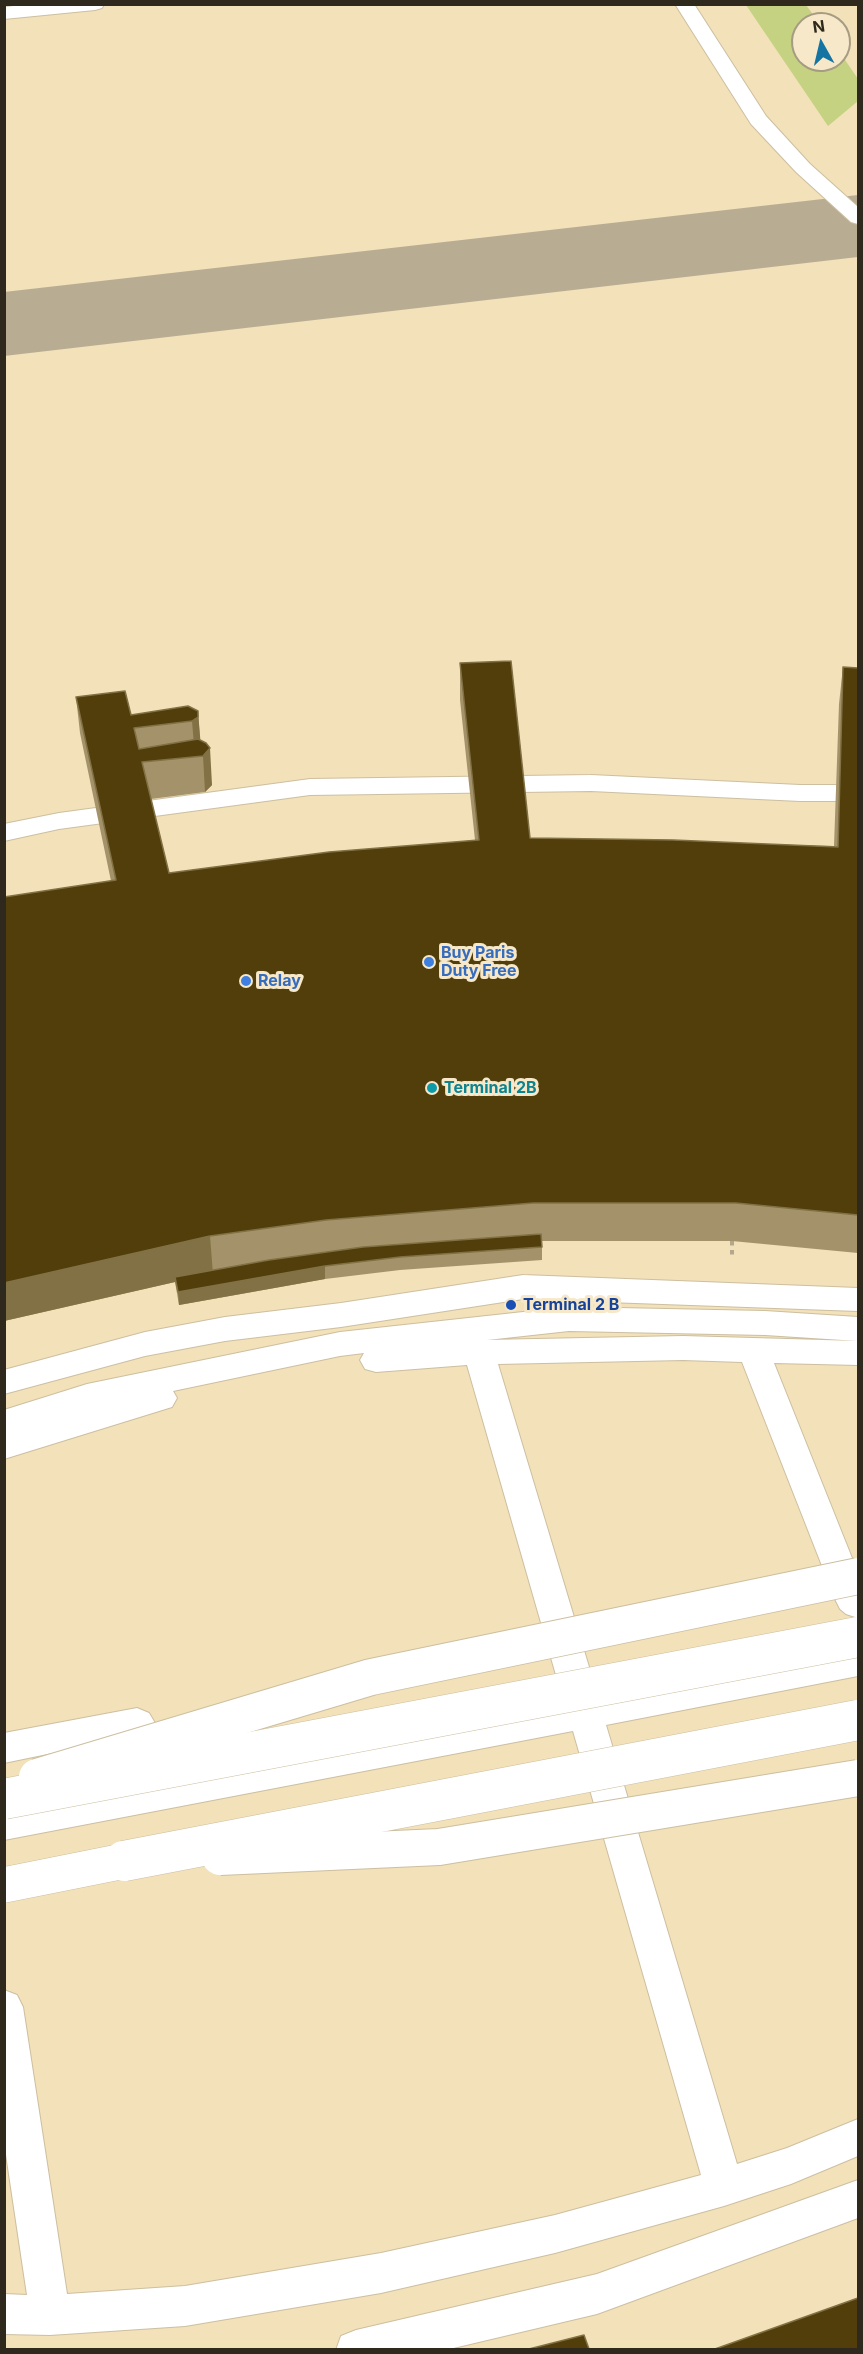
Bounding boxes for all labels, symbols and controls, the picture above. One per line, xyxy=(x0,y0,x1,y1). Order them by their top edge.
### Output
north arrow xyxy=(791,12,851,72)
text: N xyxy=(811,15,826,37)
place label: Buy Paris Duty Free xyxy=(441,943,516,981)
marker: Buy Paris Duty Free xyxy=(422,955,436,969)
place label: Relay xyxy=(258,971,301,991)
marker: Relay xyxy=(239,974,253,988)
place label: Terminal 2B xyxy=(444,1078,537,1098)
marker: Terminal 2B xyxy=(425,1081,439,1095)
place label: Terminal 2 B xyxy=(523,1295,619,1315)
marker: Terminal 2 B xyxy=(504,1298,518,1312)

